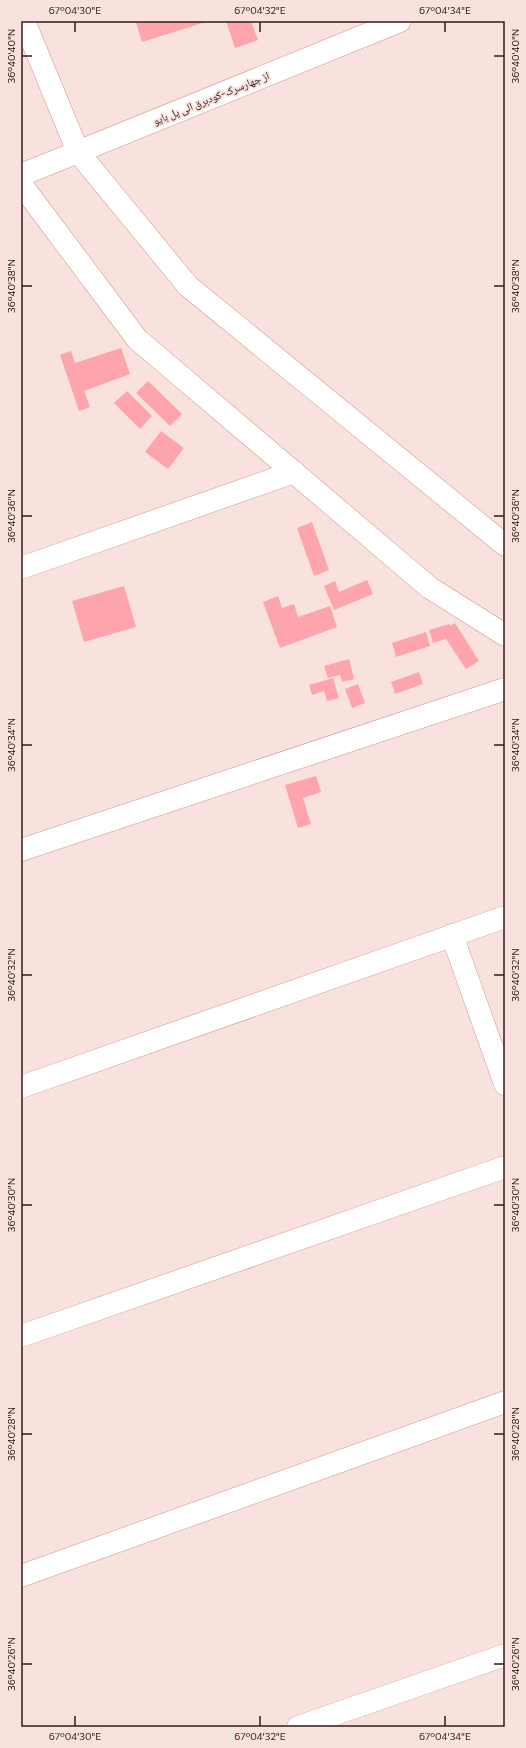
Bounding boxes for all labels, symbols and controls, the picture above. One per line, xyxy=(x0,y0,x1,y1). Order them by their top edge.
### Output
text: 67°04'30"E xyxy=(49,4,101,16)
text: 67°04'32"E xyxy=(234,4,286,16)
text: 67°04'34"E xyxy=(419,4,471,16)
text: 36°40'40"N xyxy=(5,29,17,83)
text: 36°40'40"N xyxy=(509,29,521,83)
street label: از جهارسرک-کودبرق الی پل بایو xyxy=(151,68,271,128)
text: 36°40'38"N xyxy=(5,259,17,313)
text: 36°40'38"N xyxy=(509,259,521,313)
text: 36°40'36"N xyxy=(5,489,17,543)
text: 36°40'36"N xyxy=(509,489,521,543)
text: 36°40'34"N xyxy=(5,718,17,772)
text: 36°40'34"N xyxy=(509,718,521,772)
text: 36°40'32"N xyxy=(5,948,17,1002)
text: 36°40'32"N xyxy=(509,948,521,1002)
text: 36°40'30"N xyxy=(5,1178,17,1232)
text: 36°40'30"N xyxy=(509,1178,521,1232)
text: 36°40'28"N xyxy=(5,1407,17,1461)
text: 36°40'28"N xyxy=(509,1407,521,1461)
text: 36°40'26"N xyxy=(5,1637,17,1691)
text: 36°40'26"N xyxy=(509,1637,521,1691)
text: 67°04'30"E xyxy=(49,1730,101,1742)
text: 67°04'32"E xyxy=(234,1730,286,1742)
text: 67°04'34"E xyxy=(419,1730,471,1742)

